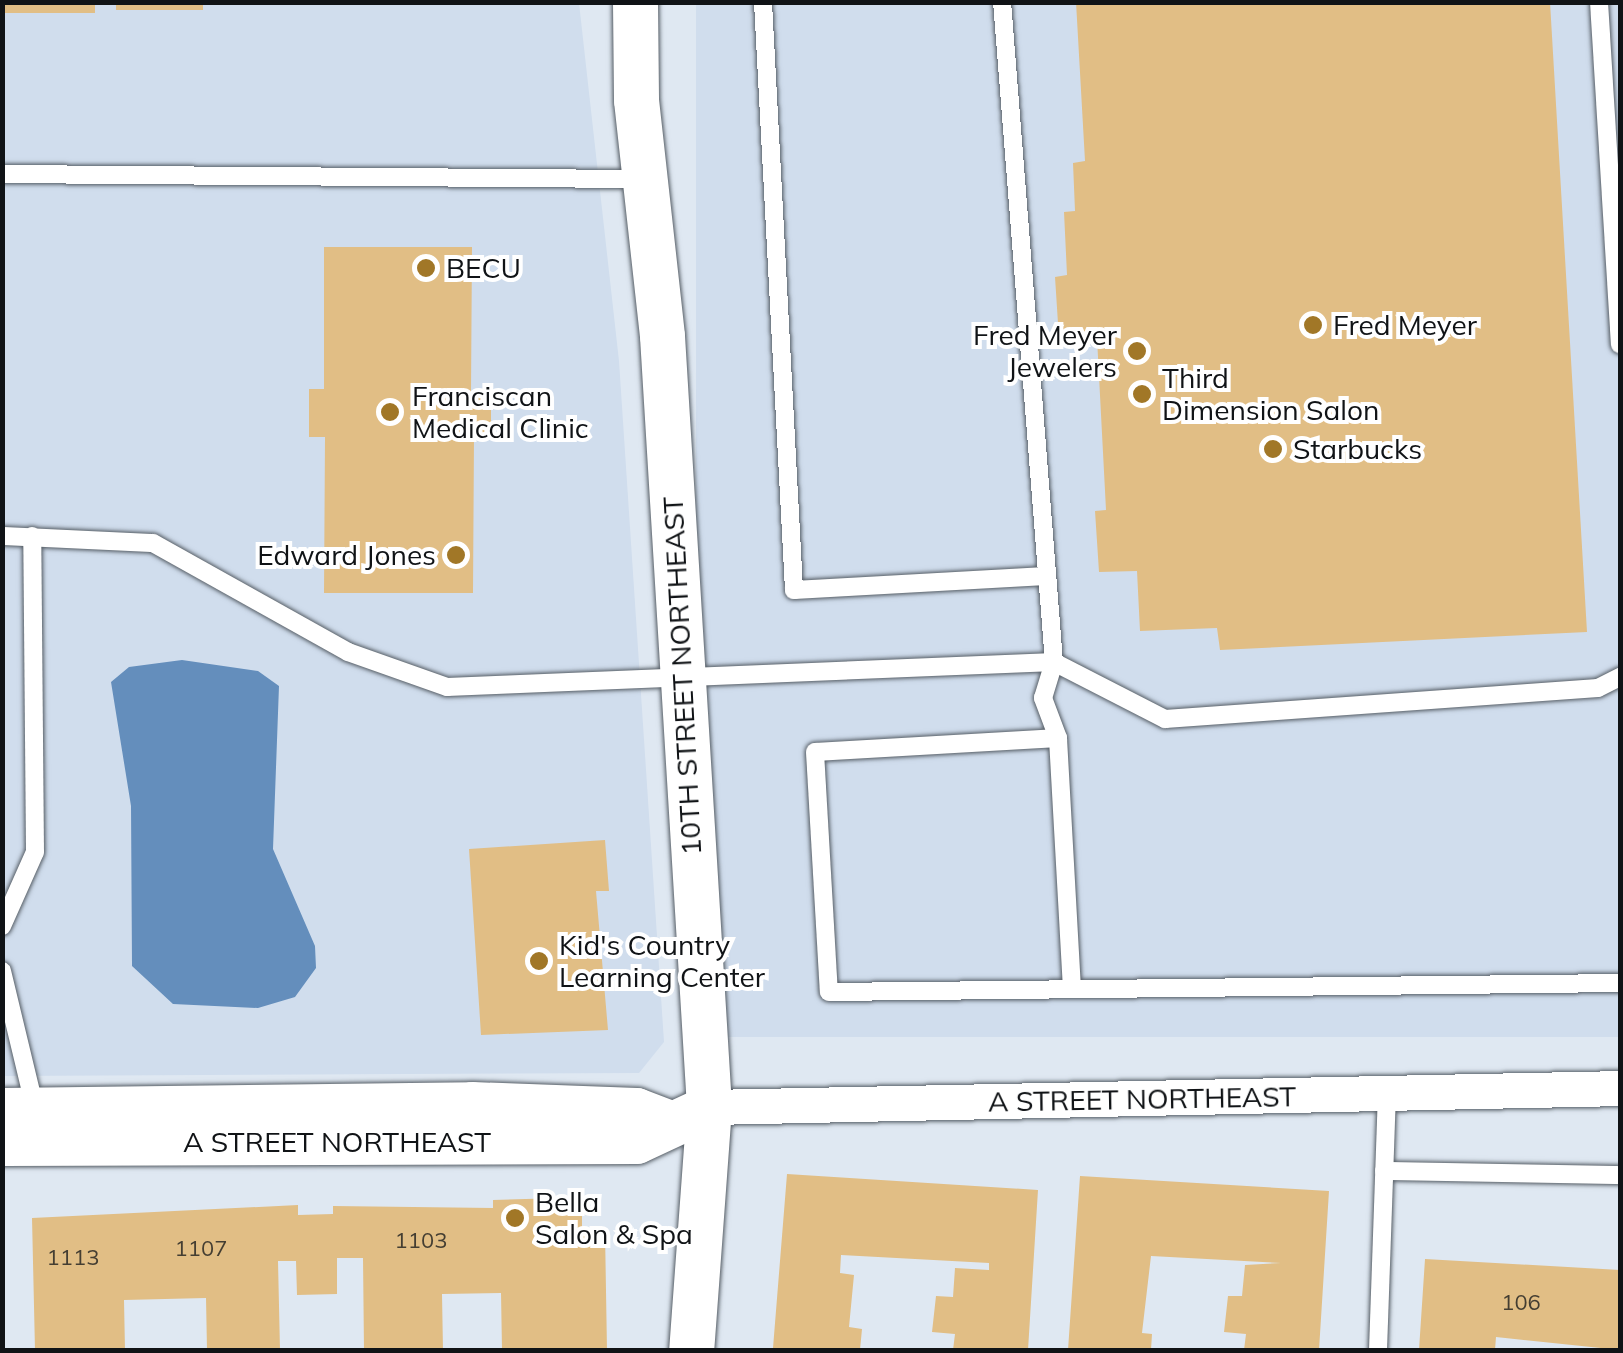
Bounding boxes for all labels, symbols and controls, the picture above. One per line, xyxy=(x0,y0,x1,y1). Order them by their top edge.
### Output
place label: BECU xyxy=(446,251,521,285)
marker: BECU xyxy=(415,257,437,279)
place label: Fred Meyer xyxy=(1333,308,1477,342)
marker: Fred Meyer xyxy=(1302,314,1324,336)
place label: Fred Meyer Jewelers xyxy=(973,318,1117,384)
marker: Fred Meyer Jewelers xyxy=(1126,340,1148,362)
place label: Third Dimension Salon xyxy=(1162,361,1379,427)
place label: Franciscan Medical Clinic xyxy=(412,379,589,445)
marker: Third Dimension Salon xyxy=(1131,383,1153,405)
marker: Franciscan Medical Clinic xyxy=(377,399,403,425)
place label: Starbucks xyxy=(1293,432,1422,466)
marker: Starbucks xyxy=(1262,438,1284,460)
street label: 10TH STREET NORTHEAST xyxy=(656,496,708,856)
place label: Edward Jones xyxy=(257,538,436,572)
marker: Edward Jones xyxy=(445,544,467,566)
place label: Kid's Country Learning Center xyxy=(559,928,765,994)
marker: Kid's Country Learning Center xyxy=(528,950,550,972)
street label: A STREET NORTHEAST xyxy=(988,1080,1296,1118)
street label: A STREET NORTHEAST xyxy=(183,1125,491,1159)
place label: Bella Salon & Spa xyxy=(535,1185,693,1251)
marker: Bella Salon & Spa xyxy=(504,1207,526,1229)
house number: 1103 xyxy=(395,1228,447,1254)
house number: 1107 xyxy=(175,1236,227,1262)
house number: 1113 xyxy=(47,1245,99,1271)
house number: 106 xyxy=(1501,1290,1541,1316)

